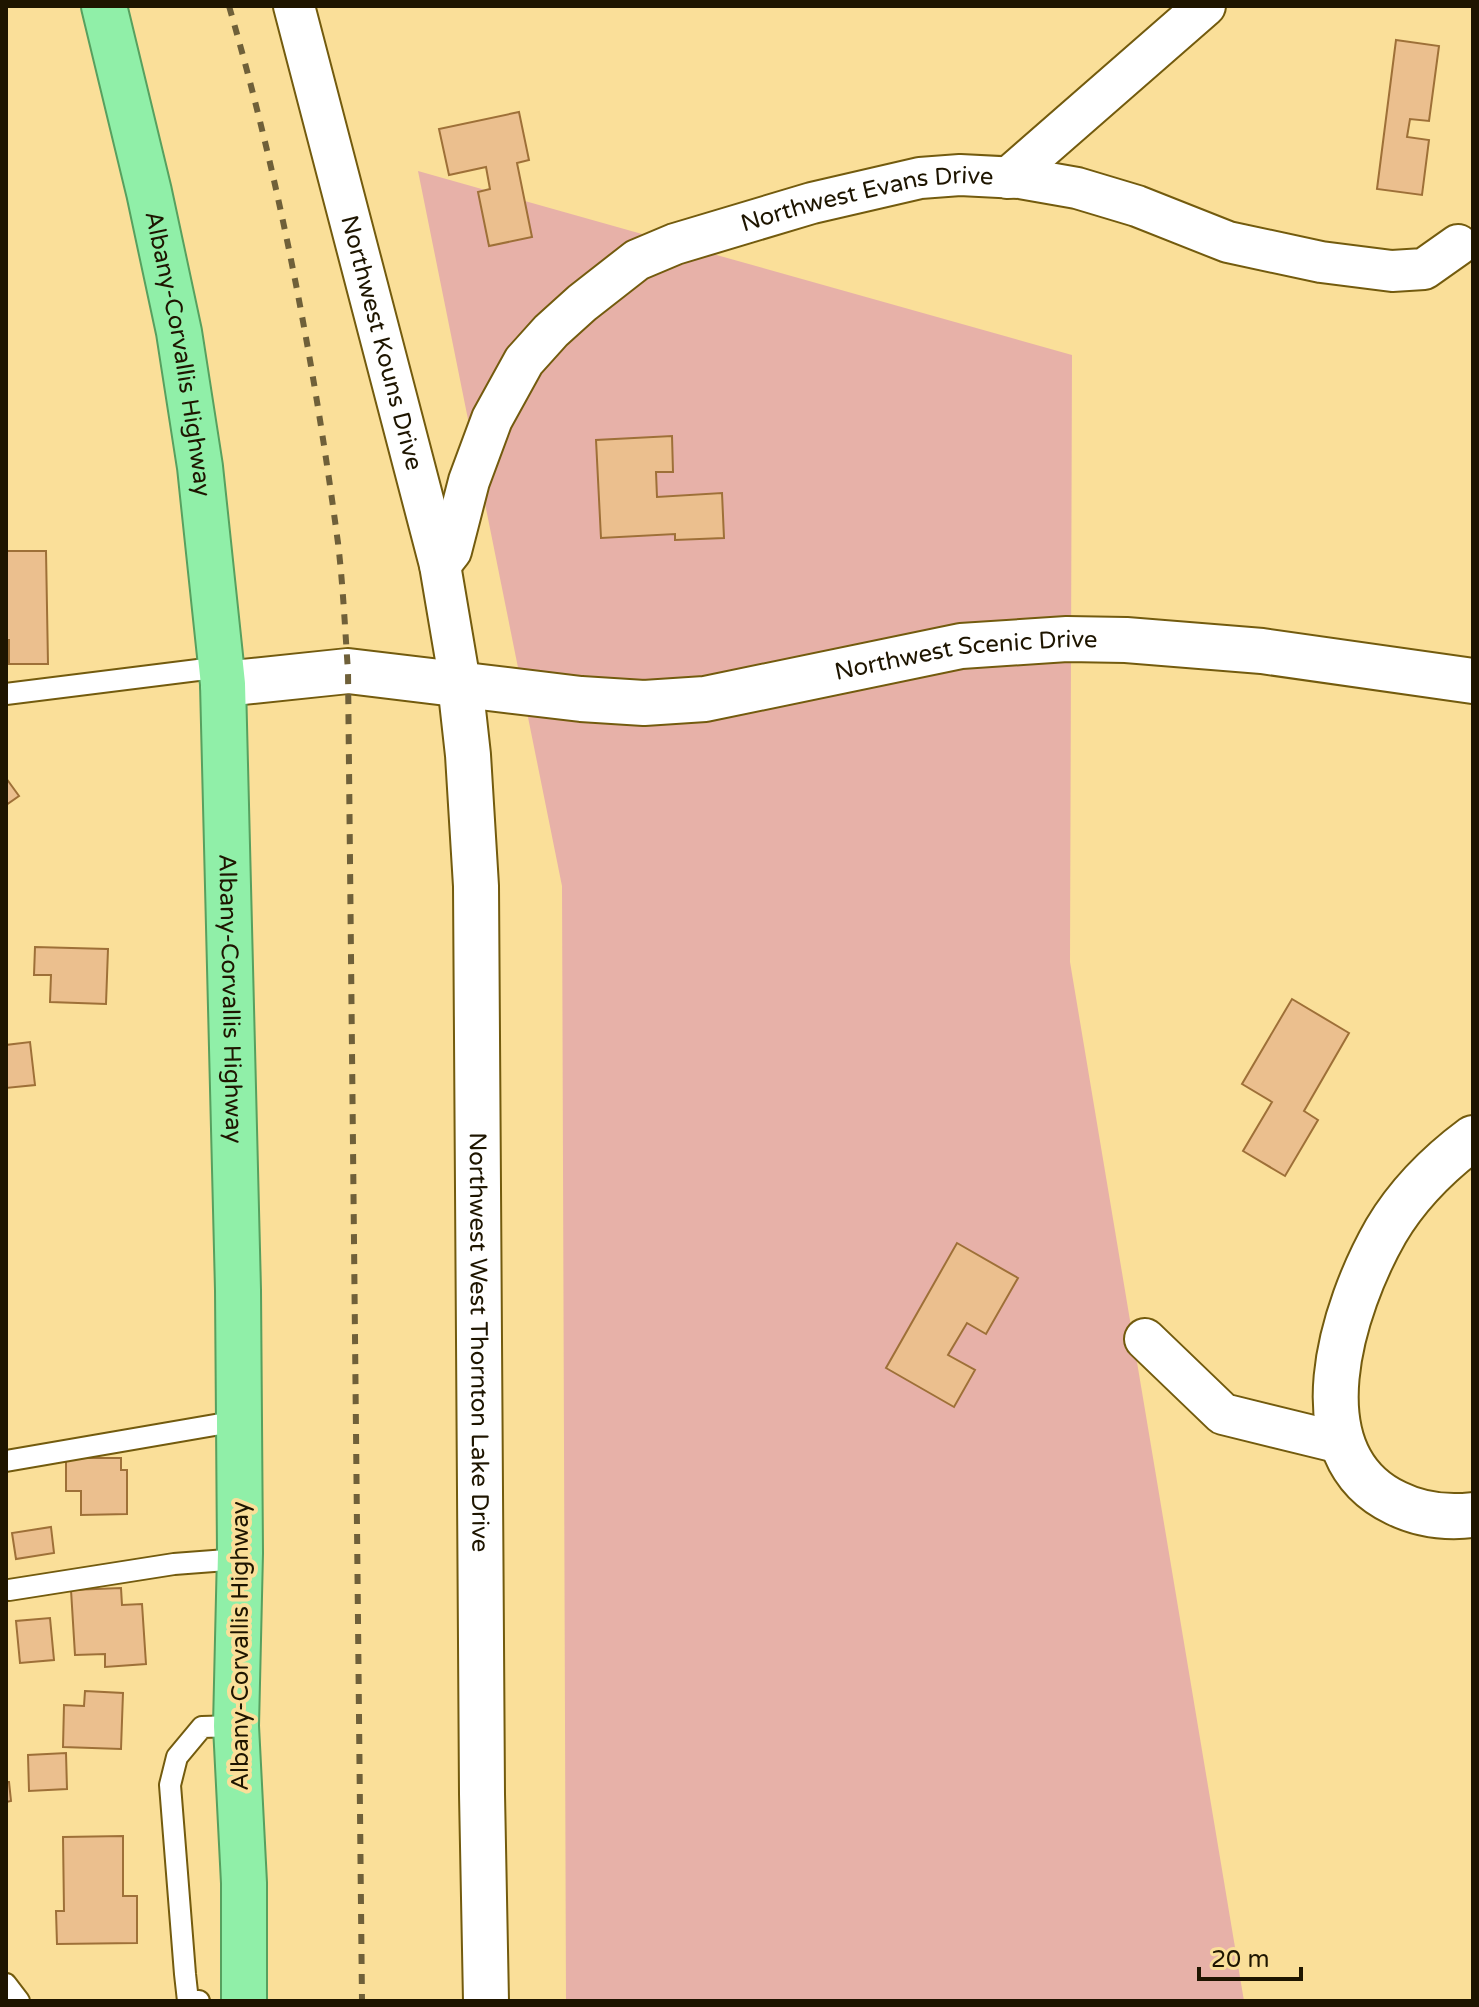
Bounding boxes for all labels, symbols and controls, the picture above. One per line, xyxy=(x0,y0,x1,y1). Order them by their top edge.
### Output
street label: Northwest Evans Drive xyxy=(737,161,994,239)
street label: Albany-Corvallis Highway xyxy=(138,208,217,498)
street label: Northwest Kouns Drive xyxy=(334,212,429,473)
street label: Northwest Scenic Drive xyxy=(832,625,1098,687)
street label: Albany-Corvallis Highway xyxy=(212,853,248,1144)
street label: Northwest West Thornton Lake Drive xyxy=(463,1132,494,1552)
street label: Albany-Corvallis Highway xyxy=(226,1501,255,1791)
scale bar xyxy=(1199,1931,1301,1981)
text: 20 m xyxy=(1211,1945,1269,1974)

